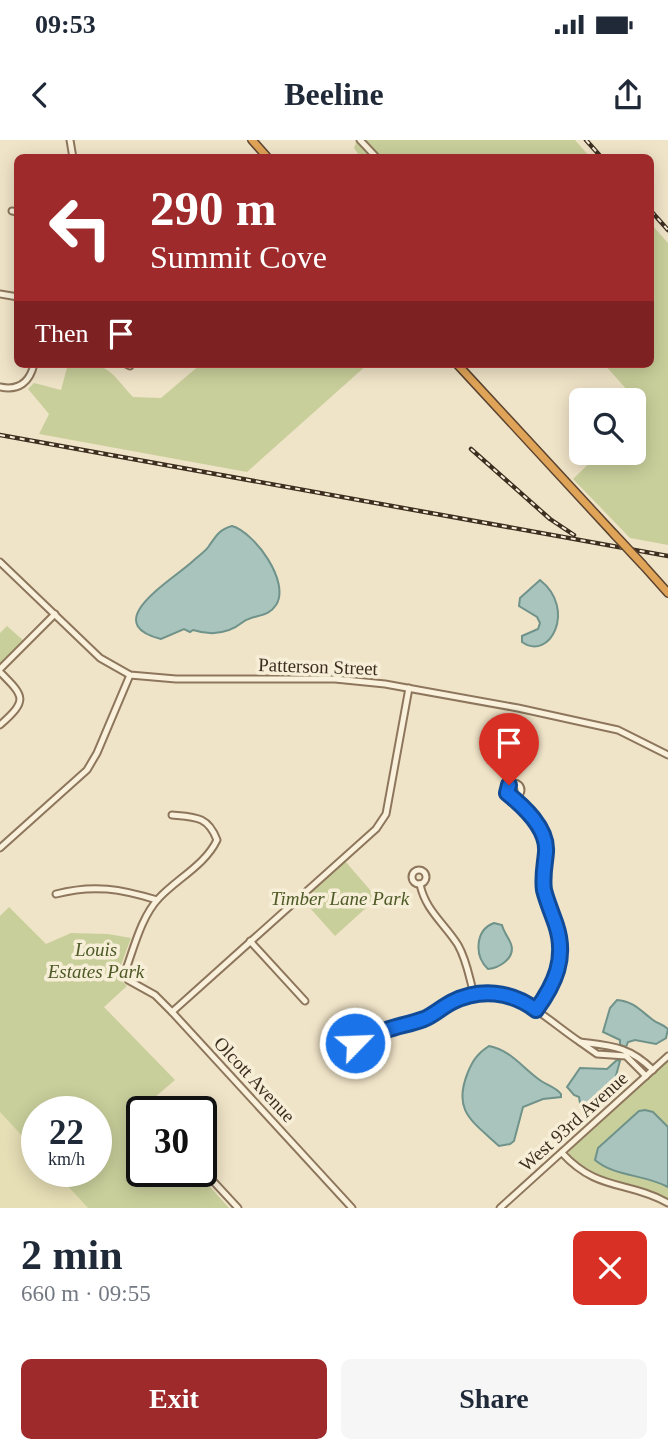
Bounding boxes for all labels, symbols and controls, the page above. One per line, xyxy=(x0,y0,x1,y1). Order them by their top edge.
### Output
text: 09:53 xyxy=(35,10,96,39)
icon: back xyxy=(21,76,59,114)
text: Beeline xyxy=(284,76,384,112)
icon: share xyxy=(609,76,647,114)
text: 290 m xyxy=(150,181,277,236)
icon: left xyxy=(35,182,126,273)
text: Summit Cove xyxy=(150,239,327,275)
icon: arrive xyxy=(102,315,140,353)
text: Then xyxy=(35,319,88,348)
map controls xyxy=(569,388,646,465)
button: search xyxy=(569,388,646,465)
street label: Patterson Street xyxy=(258,654,379,679)
pin xyxy=(479,713,539,785)
icon: arrive xyxy=(490,724,528,762)
park label: Timber Lane Park xyxy=(271,888,410,909)
park label: Louis Estates Park xyxy=(47,939,145,982)
position arrow xyxy=(318,1006,392,1080)
street label: Olcott Avenue xyxy=(210,1032,299,1126)
street label: West 93rd Avenue xyxy=(515,1067,632,1176)
speed limit sign: 30 xyxy=(126,1096,217,1187)
text: 22 xyxy=(49,1113,84,1152)
text: km/h xyxy=(48,1149,85,1169)
button: close xyxy=(573,1231,647,1305)
text: 2 min xyxy=(21,1232,123,1278)
text: 660 m · 09:55 xyxy=(21,1281,151,1306)
button: Exit xyxy=(21,1359,327,1439)
button: Share xyxy=(341,1359,647,1439)

